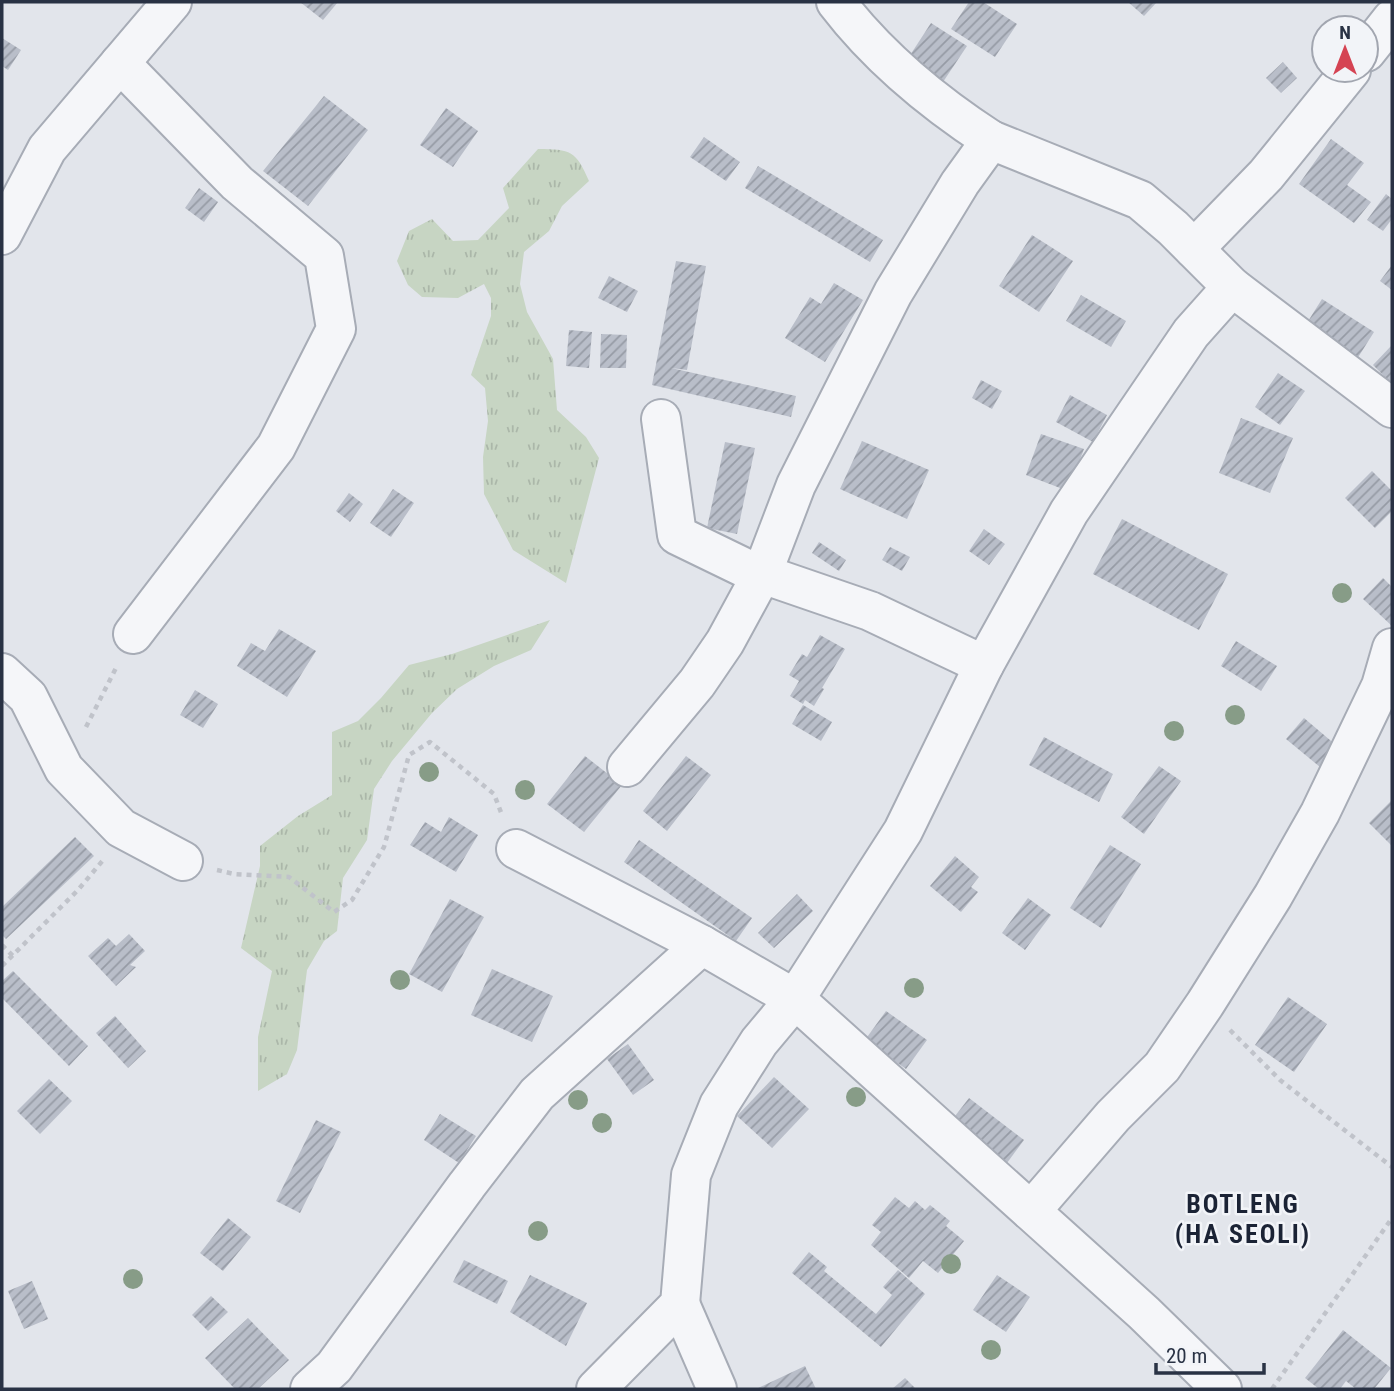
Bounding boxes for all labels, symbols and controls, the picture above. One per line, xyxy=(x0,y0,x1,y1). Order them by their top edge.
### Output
north arrow xyxy=(1310,14,1380,84)
text: N xyxy=(1339,21,1351,44)
district label: BOTLENG (HA SEOLI) xyxy=(1175,1189,1311,1249)
scale bar xyxy=(1156,1332,1264,1376)
text: 20 m xyxy=(1166,1344,1207,1368)

